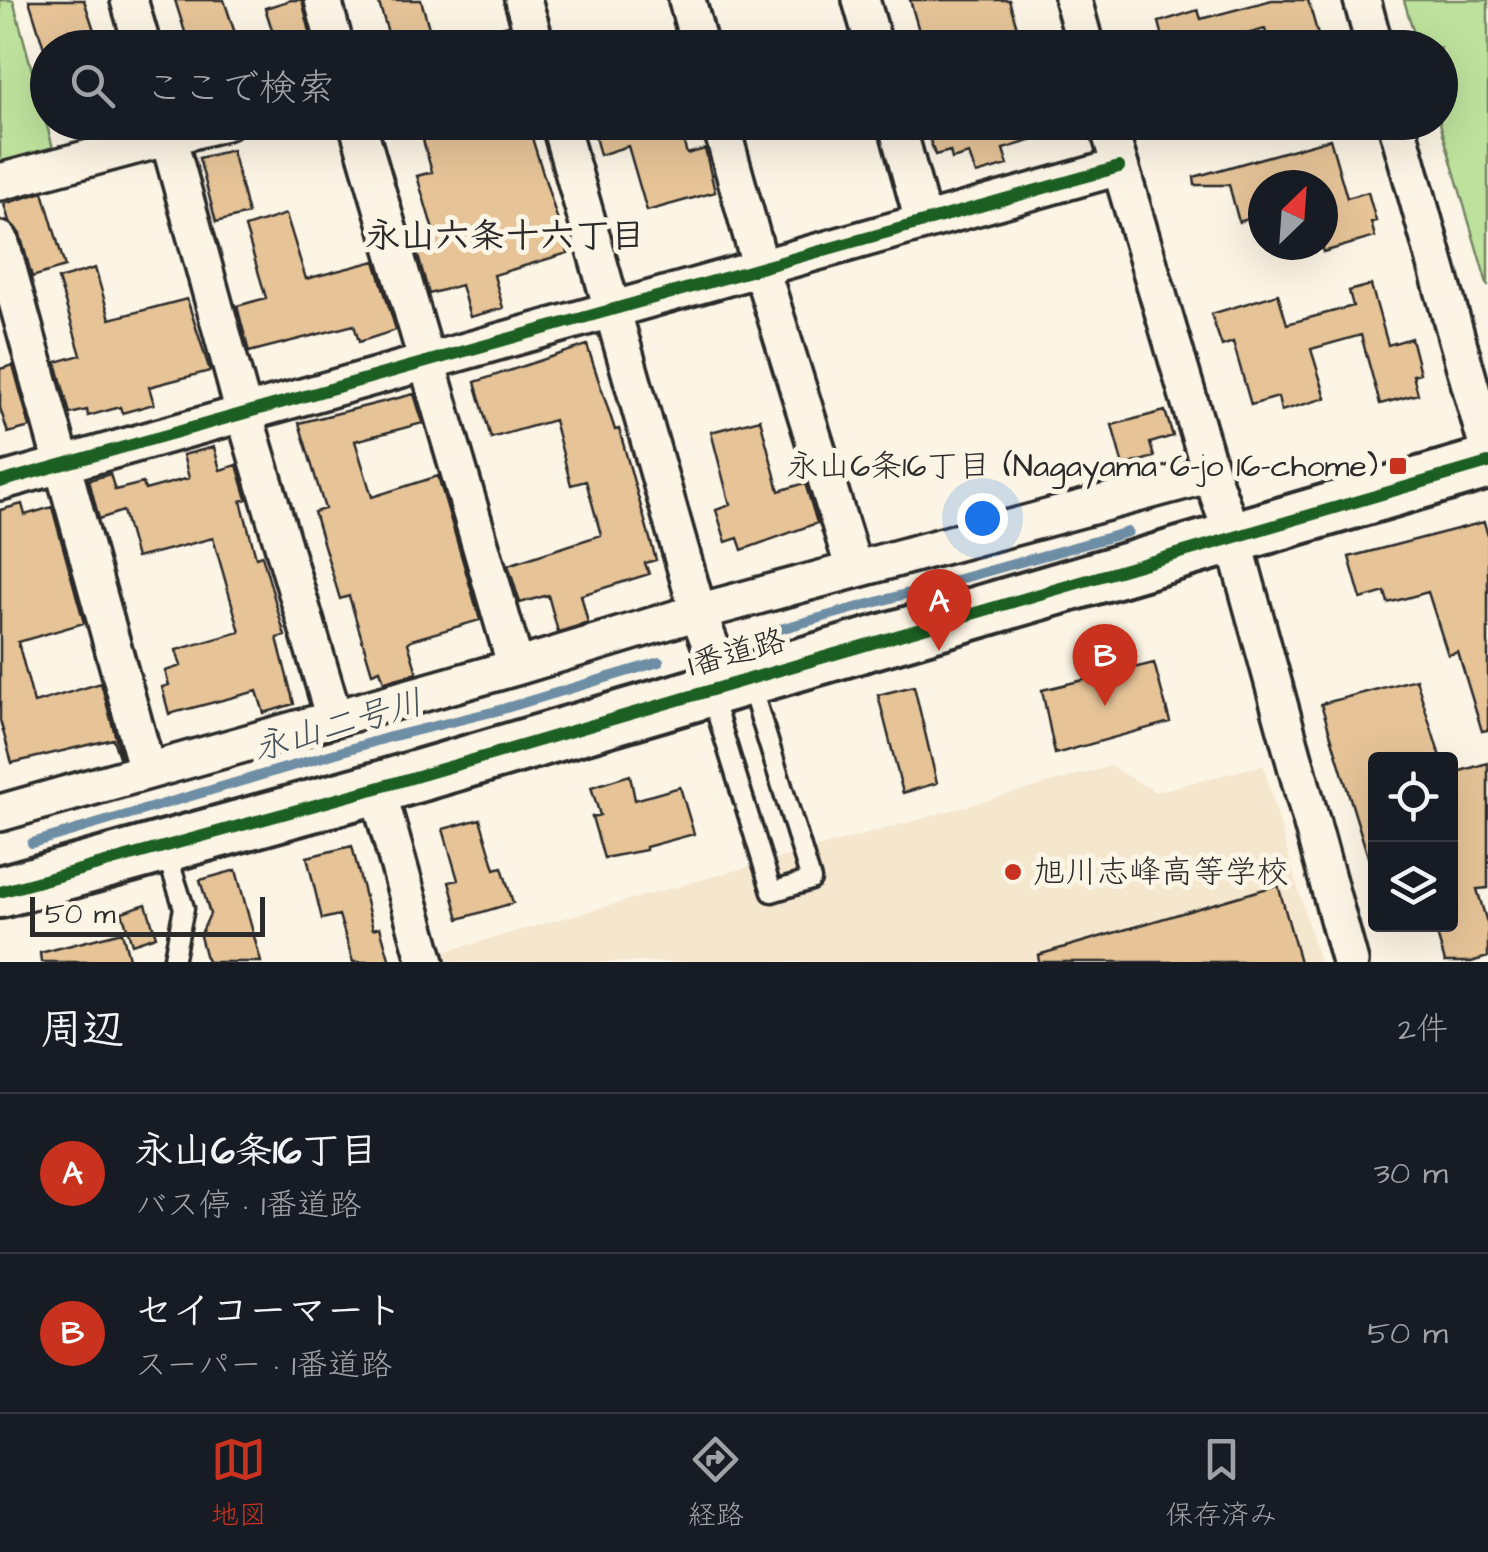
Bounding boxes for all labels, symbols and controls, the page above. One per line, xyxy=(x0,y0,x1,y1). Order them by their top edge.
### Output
search box xyxy=(30,30,1458,140)
icon: search xyxy=(65,58,120,113)
text: ここで検索 xyxy=(145,63,335,115)
north arrow xyxy=(1248,170,1338,260)
district label: 永山六条十六丁目 xyxy=(365,212,645,261)
place label: 永山6条16丁目 (Nagayama 6-jo 16-chome) xyxy=(786,444,1378,489)
marker: 永山6条16丁目 (Nagayama 6-jo 16-chome) xyxy=(1387,455,1409,477)
your location xyxy=(957,493,1008,544)
pin: A xyxy=(906,568,972,651)
street label: 1番道路 xyxy=(683,618,791,688)
pin: B xyxy=(1072,624,1138,706)
water label: 永山二号川 xyxy=(247,678,429,774)
map controls xyxy=(1368,752,1458,932)
button: locate xyxy=(1368,752,1458,842)
button: layers xyxy=(1368,842,1458,932)
place label: 旭川志峰高等学校 xyxy=(1033,850,1289,895)
marker: 旭川志峰高等学校 xyxy=(1002,861,1024,883)
scale bar xyxy=(30,892,265,936)
text: 50 m xyxy=(45,895,116,934)
text: 周辺 xyxy=(40,1002,124,1060)
text: 2件 xyxy=(1398,1007,1448,1052)
text: 永山6条16丁目 xyxy=(135,1126,378,1178)
text: A xyxy=(62,1151,83,1196)
text: 30 m xyxy=(1374,1151,1448,1196)
text: バス停 · 1番道路 xyxy=(135,1183,361,1228)
text: セイコーマート xyxy=(135,1286,403,1338)
text: B xyxy=(61,1311,84,1356)
text: 50 m xyxy=(1367,1311,1448,1356)
text: スーパー · 1番道路 xyxy=(135,1343,392,1388)
tab: 地図 xyxy=(211,1432,267,1535)
tab: 経路 xyxy=(688,1432,744,1535)
tab: 保存済み xyxy=(1165,1432,1277,1535)

